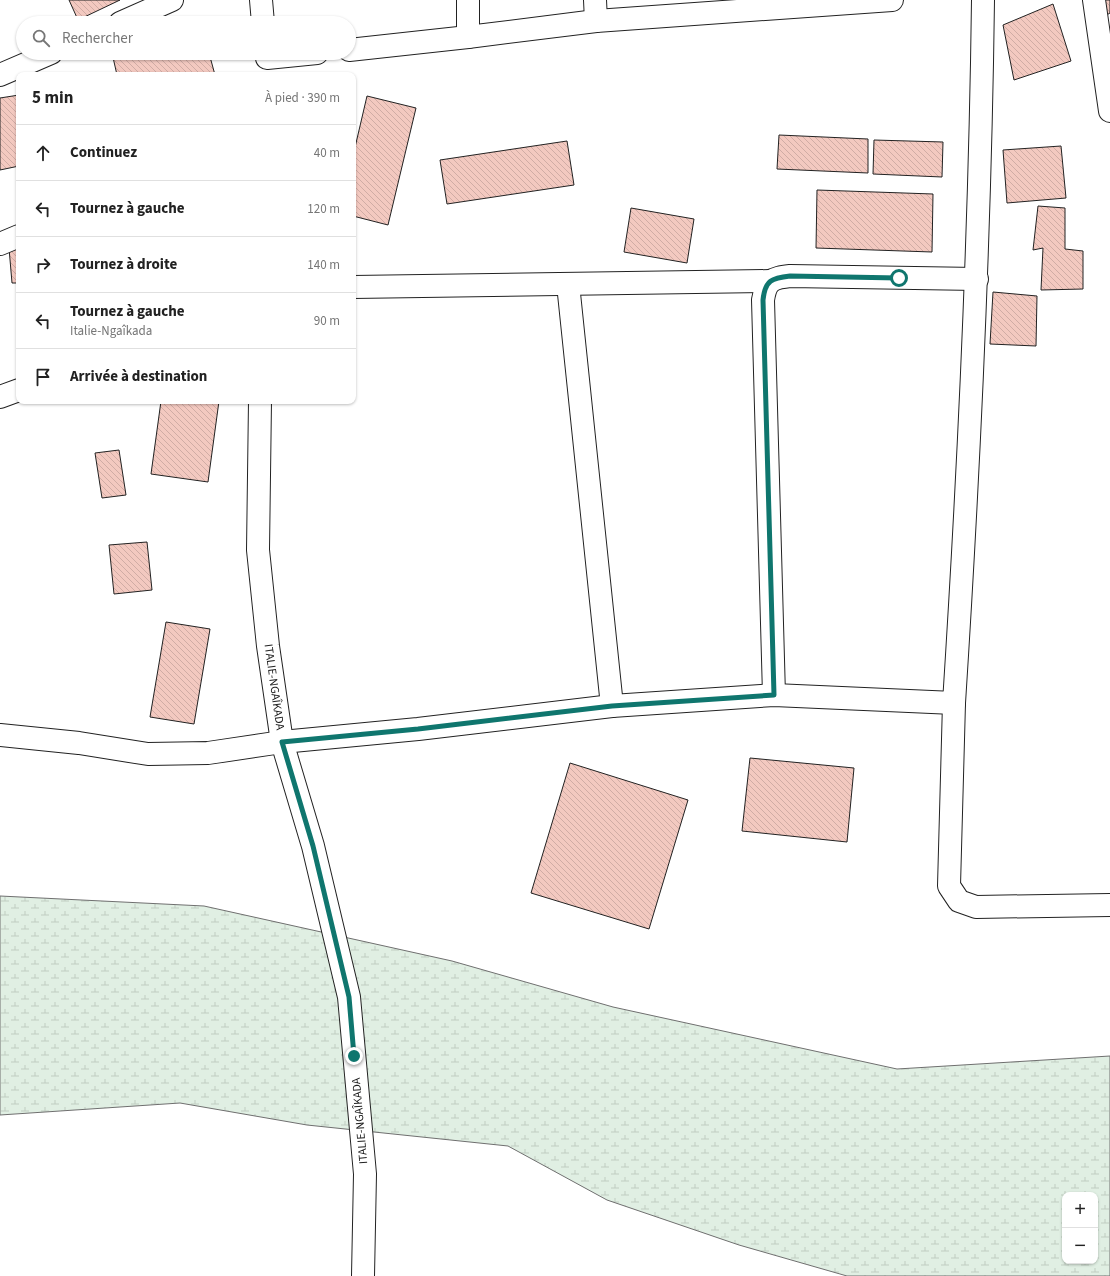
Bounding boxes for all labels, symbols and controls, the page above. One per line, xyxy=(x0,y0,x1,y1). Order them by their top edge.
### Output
search box xyxy=(16,16,356,60)
icon: search xyxy=(30,27,52,49)
text: Rechercher xyxy=(62,28,133,49)
text: 5 min xyxy=(32,86,73,110)
text: À pied · 390 m xyxy=(265,89,340,107)
icon: ahead xyxy=(32,142,54,164)
text: Continuez xyxy=(70,142,137,163)
text: 40 m xyxy=(314,144,340,162)
icon: left xyxy=(32,198,54,220)
text: Tournez à gauche xyxy=(70,198,185,219)
text: 120 m xyxy=(307,200,340,218)
icon: right xyxy=(32,254,54,276)
text: Tournez à droite xyxy=(70,254,177,275)
text: 140 m xyxy=(307,256,340,274)
route start xyxy=(890,269,908,287)
text: Tournez à gauche xyxy=(70,301,185,322)
icon: left xyxy=(32,310,54,332)
text: 90 m xyxy=(314,312,340,330)
text: Italie-Ngaîkada xyxy=(70,322,152,340)
icon: arrive xyxy=(32,366,54,388)
text: Arrivée à destination xyxy=(70,366,207,387)
street label: ITALIE-NGAÎKADA xyxy=(260,643,289,732)
route end xyxy=(345,1047,363,1065)
street label: ITALIE-NGAÎKADA xyxy=(348,1077,372,1165)
map controls xyxy=(1062,1192,1098,1264)
button: + xyxy=(1062,1192,1098,1228)
button: − xyxy=(1062,1228,1098,1264)

